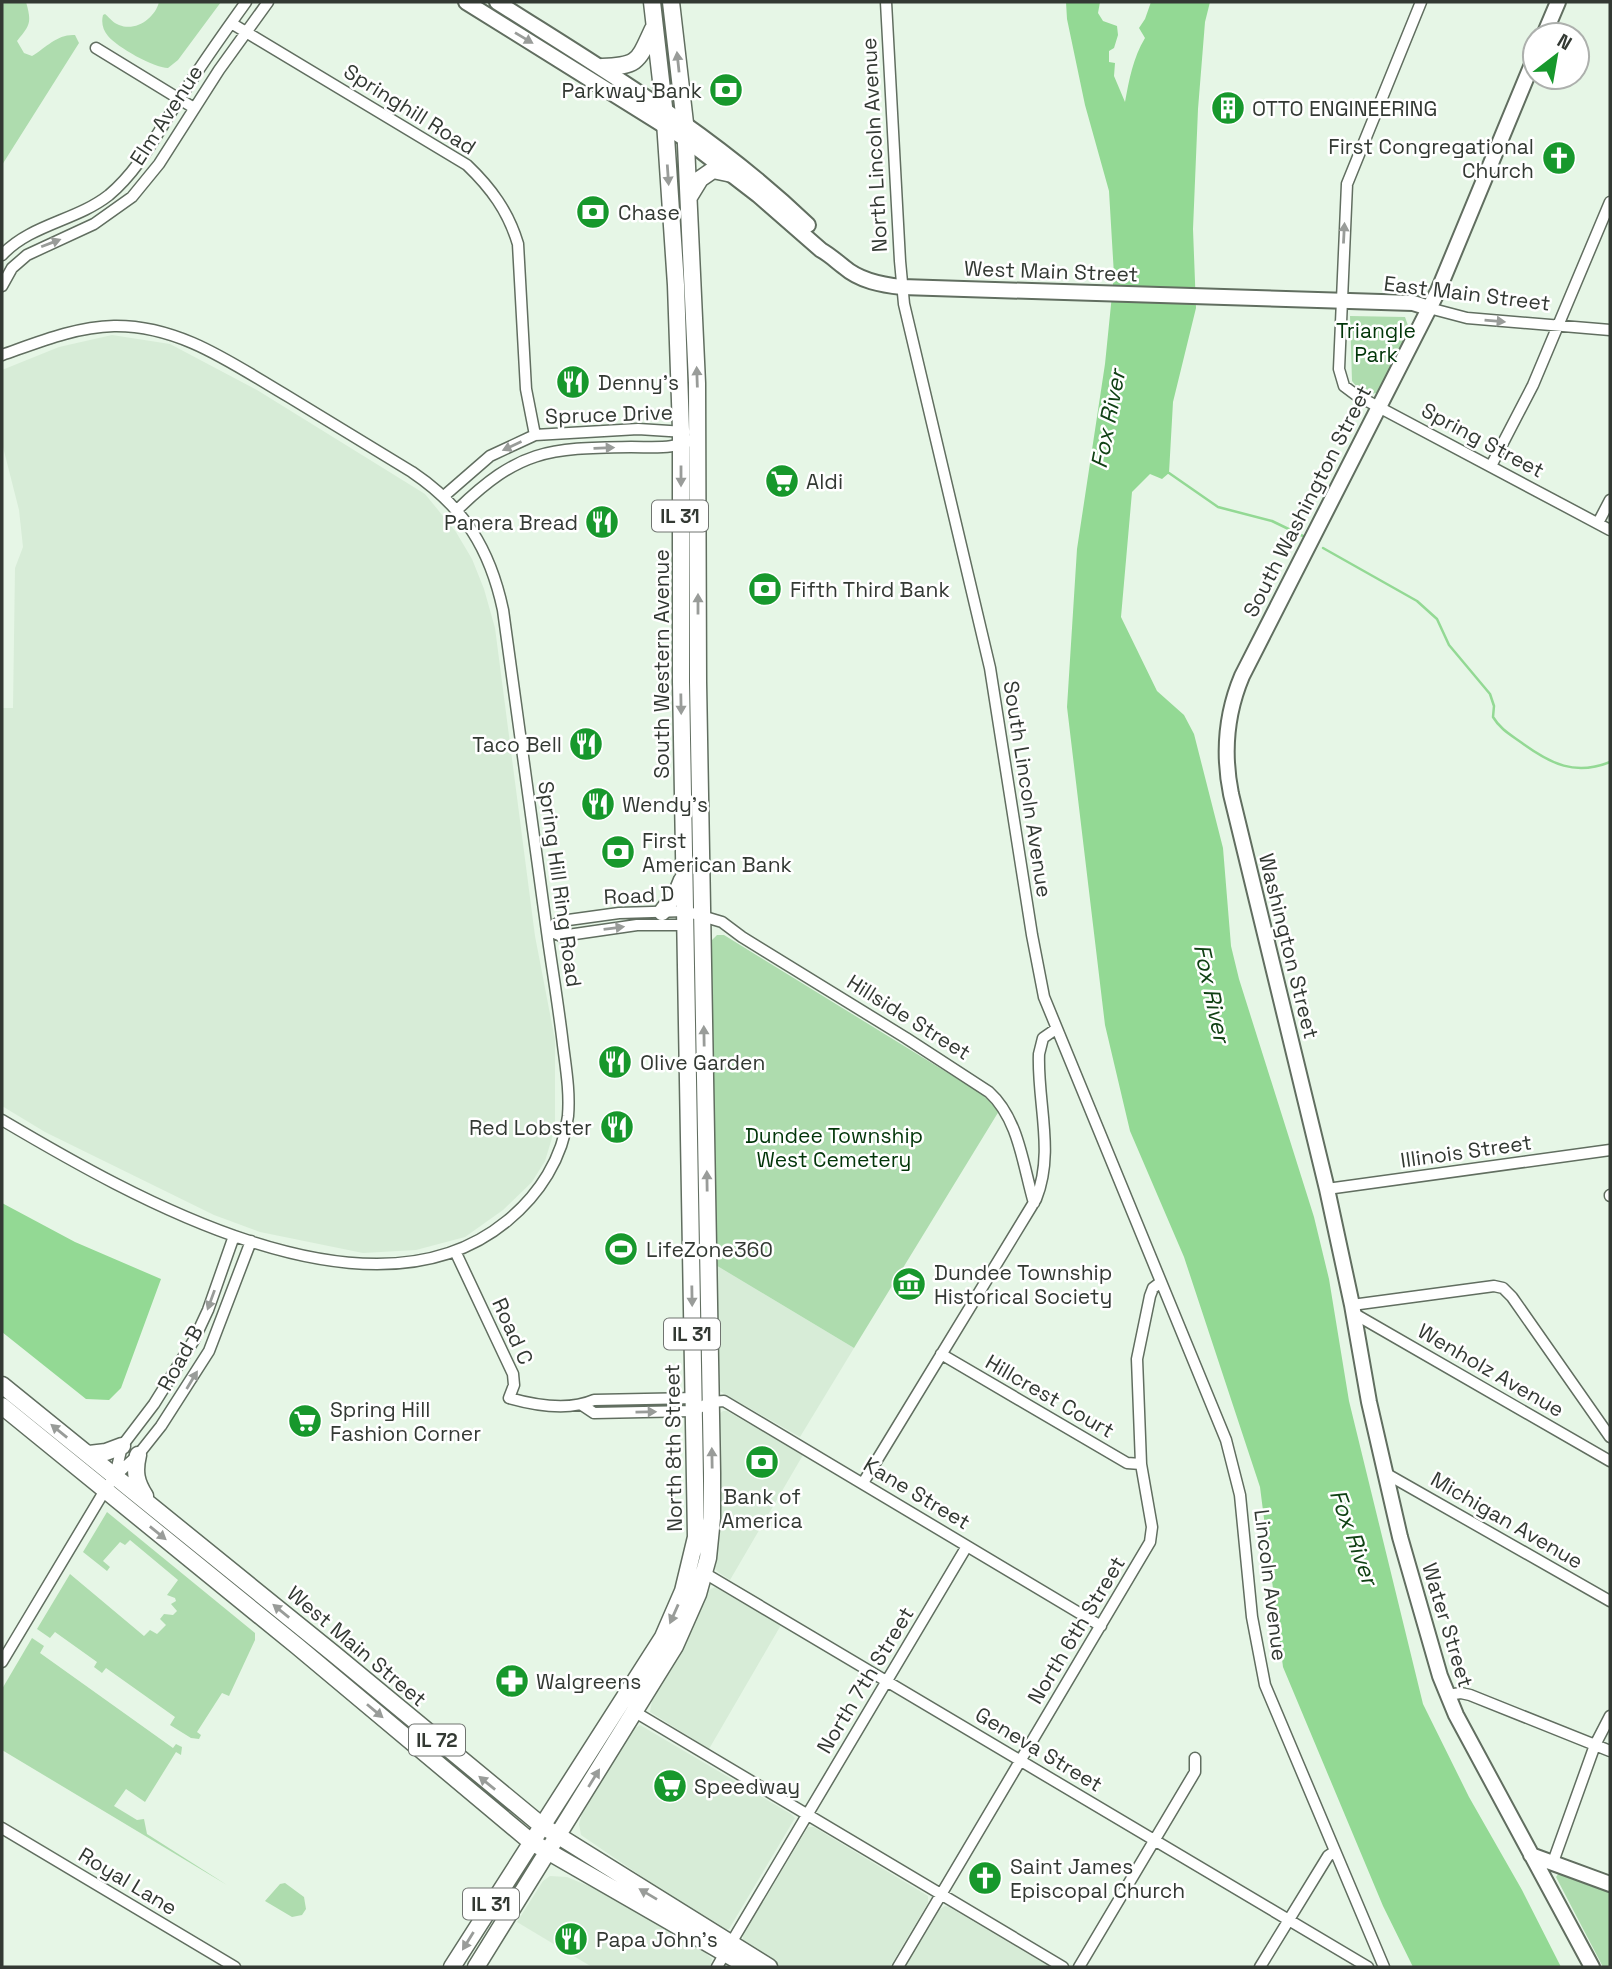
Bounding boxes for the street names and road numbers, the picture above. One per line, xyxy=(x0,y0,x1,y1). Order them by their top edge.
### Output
street label: North Lincoln Avenue xyxy=(855,37,893,253)
street label: Springhill Road xyxy=(339,58,481,160)
street label: Elm Avenue xyxy=(124,60,208,170)
street label: West Main Street xyxy=(963,254,1139,288)
street label: East Main Street xyxy=(1382,269,1552,317)
street label: South Washington Street xyxy=(1237,380,1377,622)
street label: Spring Street xyxy=(1417,396,1549,484)
street label: Spruce Drive xyxy=(545,398,673,430)
road number: IL 31 xyxy=(652,500,708,531)
street label: South Western Avenue xyxy=(648,549,675,779)
street label: South Lincoln Avenue xyxy=(998,679,1058,899)
street label: Spring Hill Ring Road xyxy=(532,779,588,989)
street label: Washington Street xyxy=(1253,850,1325,1042)
street label: Road D xyxy=(603,880,675,910)
street label: Hillside Street xyxy=(842,968,976,1066)
street label: Illinois Street xyxy=(1399,1128,1533,1174)
street label: Road C xyxy=(486,1293,540,1369)
street label: Wenholz Avenue xyxy=(1413,1317,1569,1423)
road number: IL 31 xyxy=(664,1318,720,1350)
street label: Road B xyxy=(151,1320,209,1396)
street label: Hillcrest Court xyxy=(981,1348,1119,1444)
street label: North 8th Street xyxy=(658,1364,688,1532)
street label: Kane Street xyxy=(859,1451,975,1535)
street label: Michigan Avenue xyxy=(1426,1465,1588,1575)
street label: Lincoln Avenue xyxy=(1248,1508,1294,1662)
street label: North 6th Street xyxy=(1021,1551,1131,1709)
street label: Water Street xyxy=(1416,1559,1480,1691)
street label: West Main Street xyxy=(282,1580,432,1712)
street label: North 7th Street xyxy=(810,1602,920,1758)
street label: Geneva Street xyxy=(970,1700,1108,1798)
road number: IL 72 xyxy=(409,1724,465,1756)
street label: Royal Lane xyxy=(74,1841,182,1921)
road number: IL 31 xyxy=(463,1888,519,1920)

